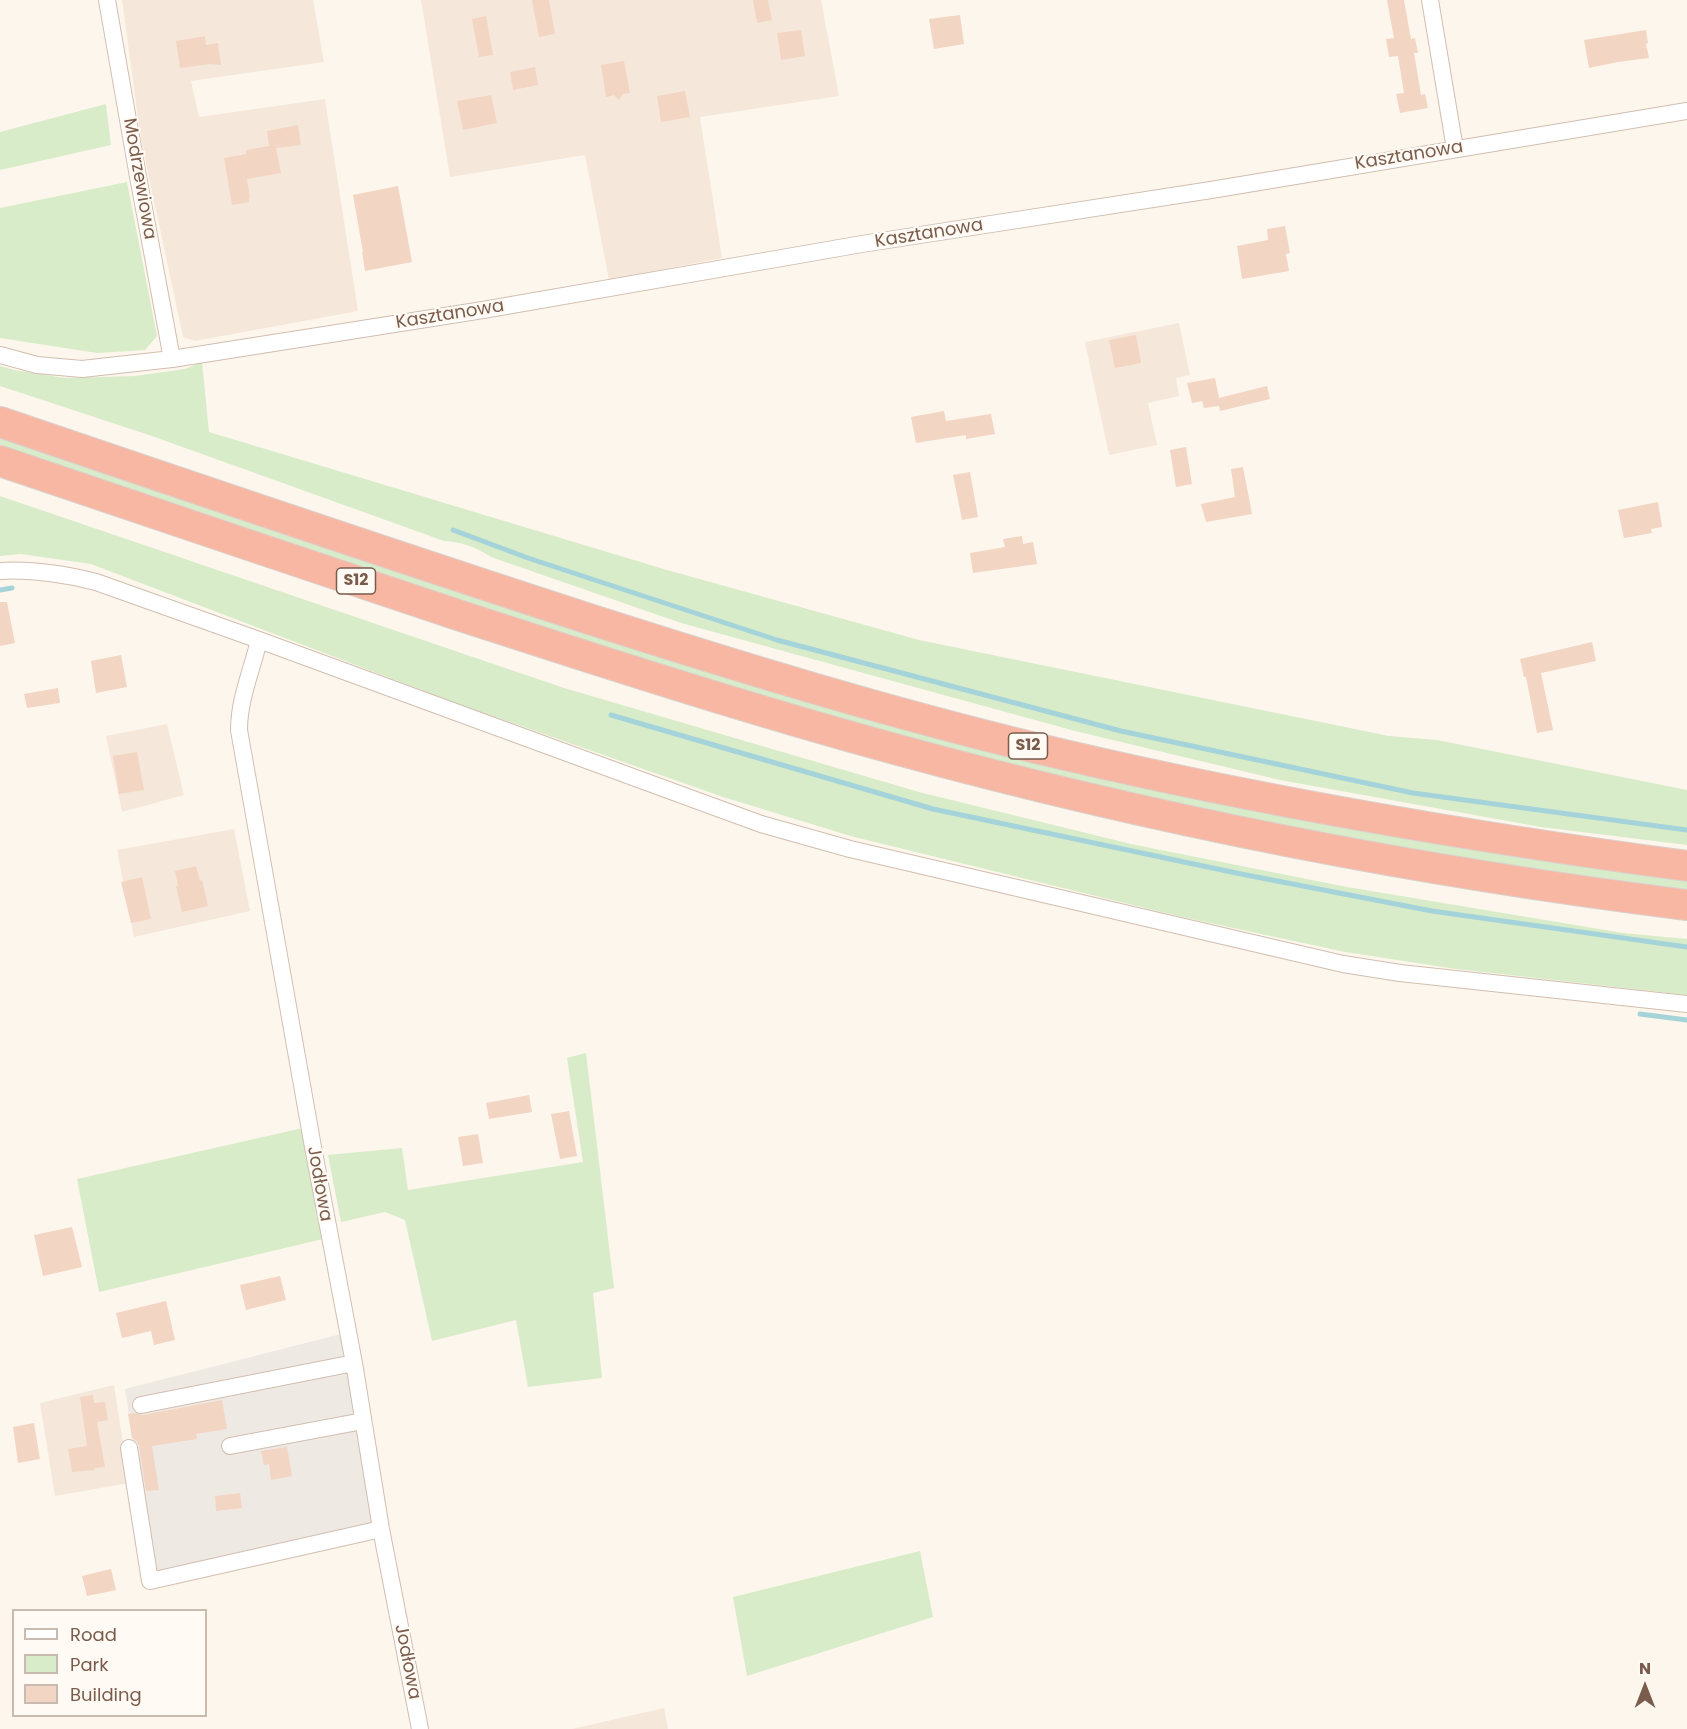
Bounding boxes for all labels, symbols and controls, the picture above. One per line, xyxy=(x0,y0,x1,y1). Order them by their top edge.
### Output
street label: Modrzewiowa xyxy=(118,117,160,241)
street label: Kasztanowa xyxy=(1353,137,1465,175)
street label: Kasztanowa xyxy=(873,215,985,253)
street label: Kasztanowa xyxy=(394,296,506,334)
road number: S12 xyxy=(336,568,376,594)
road number: S12 xyxy=(1008,733,1048,759)
street label: Jodłowa xyxy=(302,1145,336,1223)
legend xyxy=(12,1609,207,1717)
text: Road xyxy=(70,1622,117,1647)
street label: Jodłowa xyxy=(389,1623,425,1701)
text: Park xyxy=(70,1652,109,1677)
north arrow xyxy=(1615,1657,1675,1717)
text: N xyxy=(1639,1657,1651,1680)
text: Building xyxy=(70,1682,142,1707)

